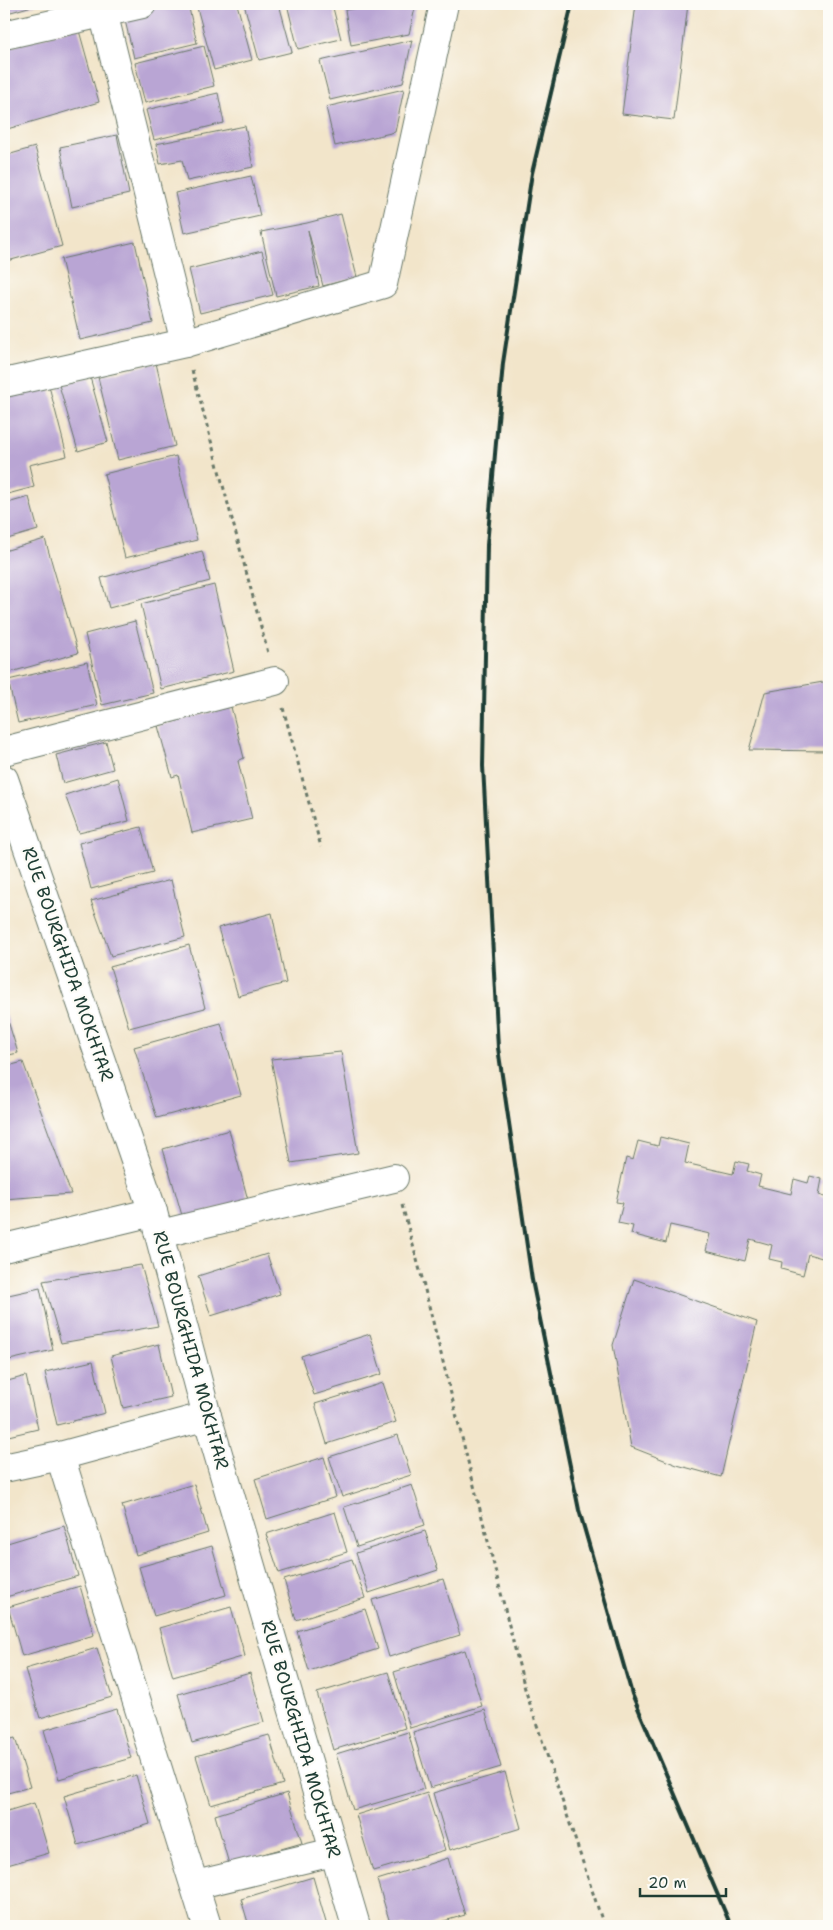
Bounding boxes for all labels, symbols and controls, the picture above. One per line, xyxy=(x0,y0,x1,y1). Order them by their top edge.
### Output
street label: RUE BOURGHIDA MOKHTAR xyxy=(17,844,119,1084)
street label: RUE BOURGHIDA MOKHTAR xyxy=(148,1228,234,1472)
street label: RUE BOURGHIDA MOKHTAR xyxy=(256,1617,346,1861)
scale bar xyxy=(640,1865,727,1897)
text: 20 m xyxy=(648,1873,687,1893)

